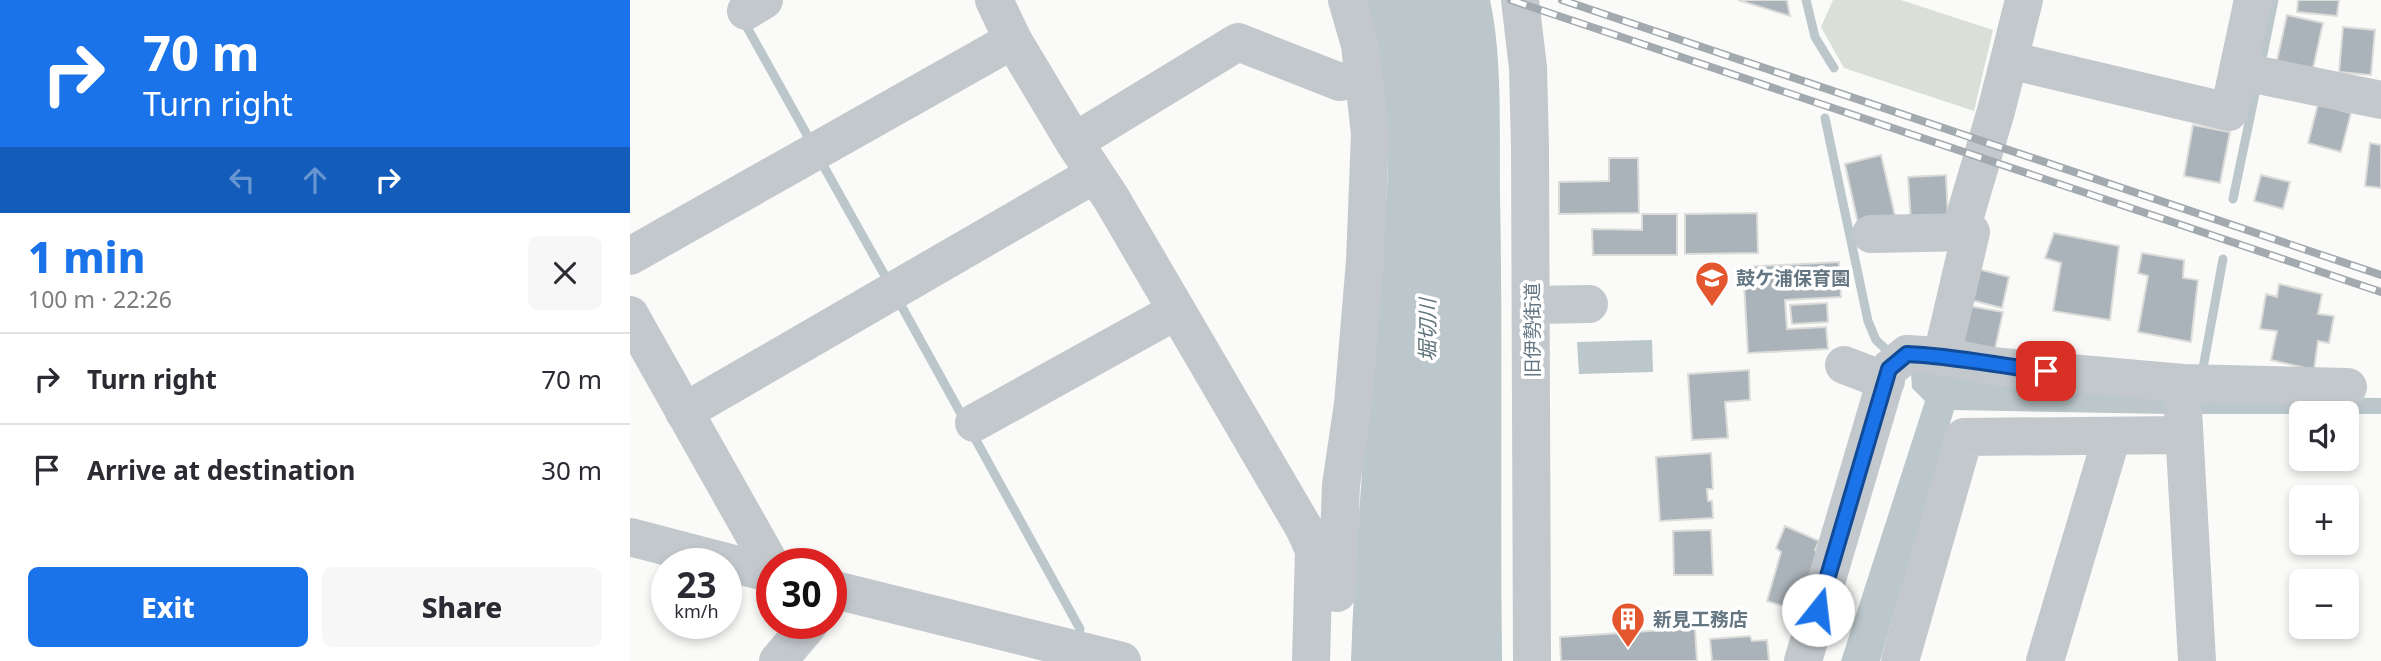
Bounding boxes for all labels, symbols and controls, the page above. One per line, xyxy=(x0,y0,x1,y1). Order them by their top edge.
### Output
text: 70 m xyxy=(143,19,260,85)
icon: right xyxy=(28,28,119,119)
text: Turn right xyxy=(143,82,293,125)
icon: left xyxy=(223,161,261,199)
icon: ahead xyxy=(296,161,334,199)
icon: right xyxy=(369,161,407,199)
text: 1 min xyxy=(28,228,145,285)
button: close xyxy=(528,236,602,310)
school or university icon: 鼓ケ浦保育園 xyxy=(1693,259,1731,308)
place label: 鼓ケ浦保育園 xyxy=(1736,265,1850,291)
street label: 旧伊勢街道 xyxy=(1519,282,1545,378)
text: 100 m · 22:26 xyxy=(28,283,172,315)
water label: 堀切川 xyxy=(1413,297,1441,362)
pin xyxy=(2016,341,2076,401)
icon: arrive xyxy=(2027,352,2065,390)
icon: right xyxy=(28,360,66,398)
text: Turn right xyxy=(87,361,217,397)
text: 70 m xyxy=(541,361,602,397)
map controls xyxy=(2289,401,2359,639)
button: sound xyxy=(2289,401,2359,471)
icon: arrive xyxy=(28,451,66,489)
text: Arrive at destination xyxy=(87,452,356,488)
text: 30 m xyxy=(541,452,602,488)
button: + xyxy=(2289,485,2359,555)
speed limit sign: 30 xyxy=(756,548,847,639)
text: 23 xyxy=(676,561,717,608)
button: Exit xyxy=(28,567,308,647)
button: Share xyxy=(322,567,602,647)
button: − xyxy=(2289,569,2359,639)
position arrow xyxy=(1781,573,1855,647)
text: km/h xyxy=(674,599,719,623)
building icon: 新見工務店 xyxy=(1609,600,1647,649)
place label: 新見工務店 xyxy=(1653,606,1748,632)

